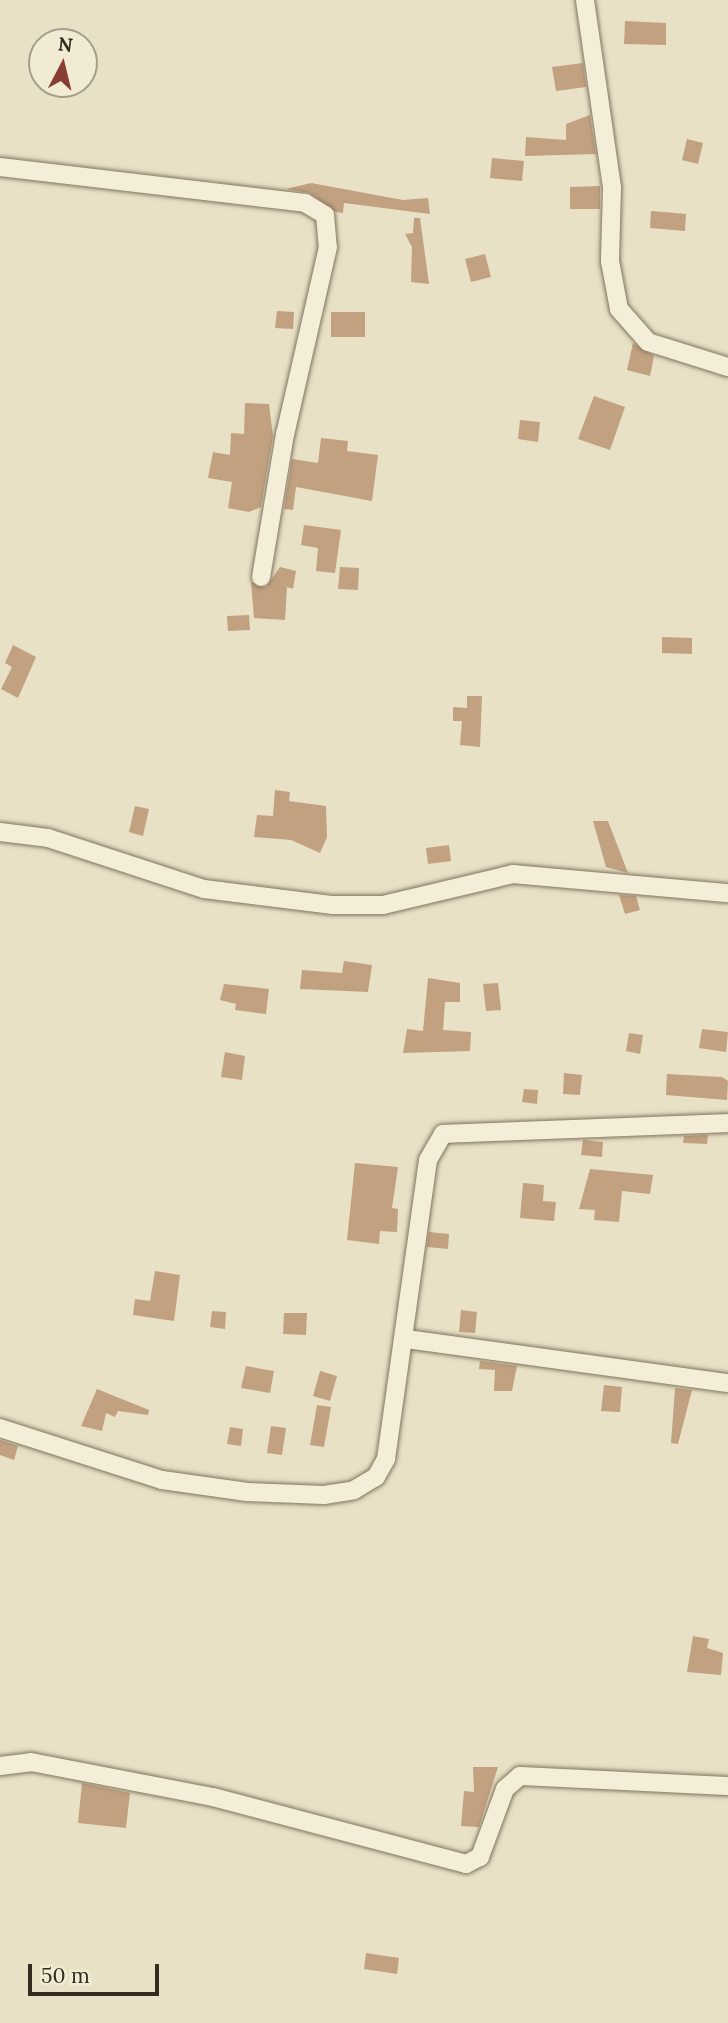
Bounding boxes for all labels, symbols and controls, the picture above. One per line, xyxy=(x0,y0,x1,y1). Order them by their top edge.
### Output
north arrow xyxy=(28,28,98,98)
text: N xyxy=(57,31,74,57)
scale bar xyxy=(32,1950,163,1994)
text: 50 m xyxy=(41,1962,90,1989)

